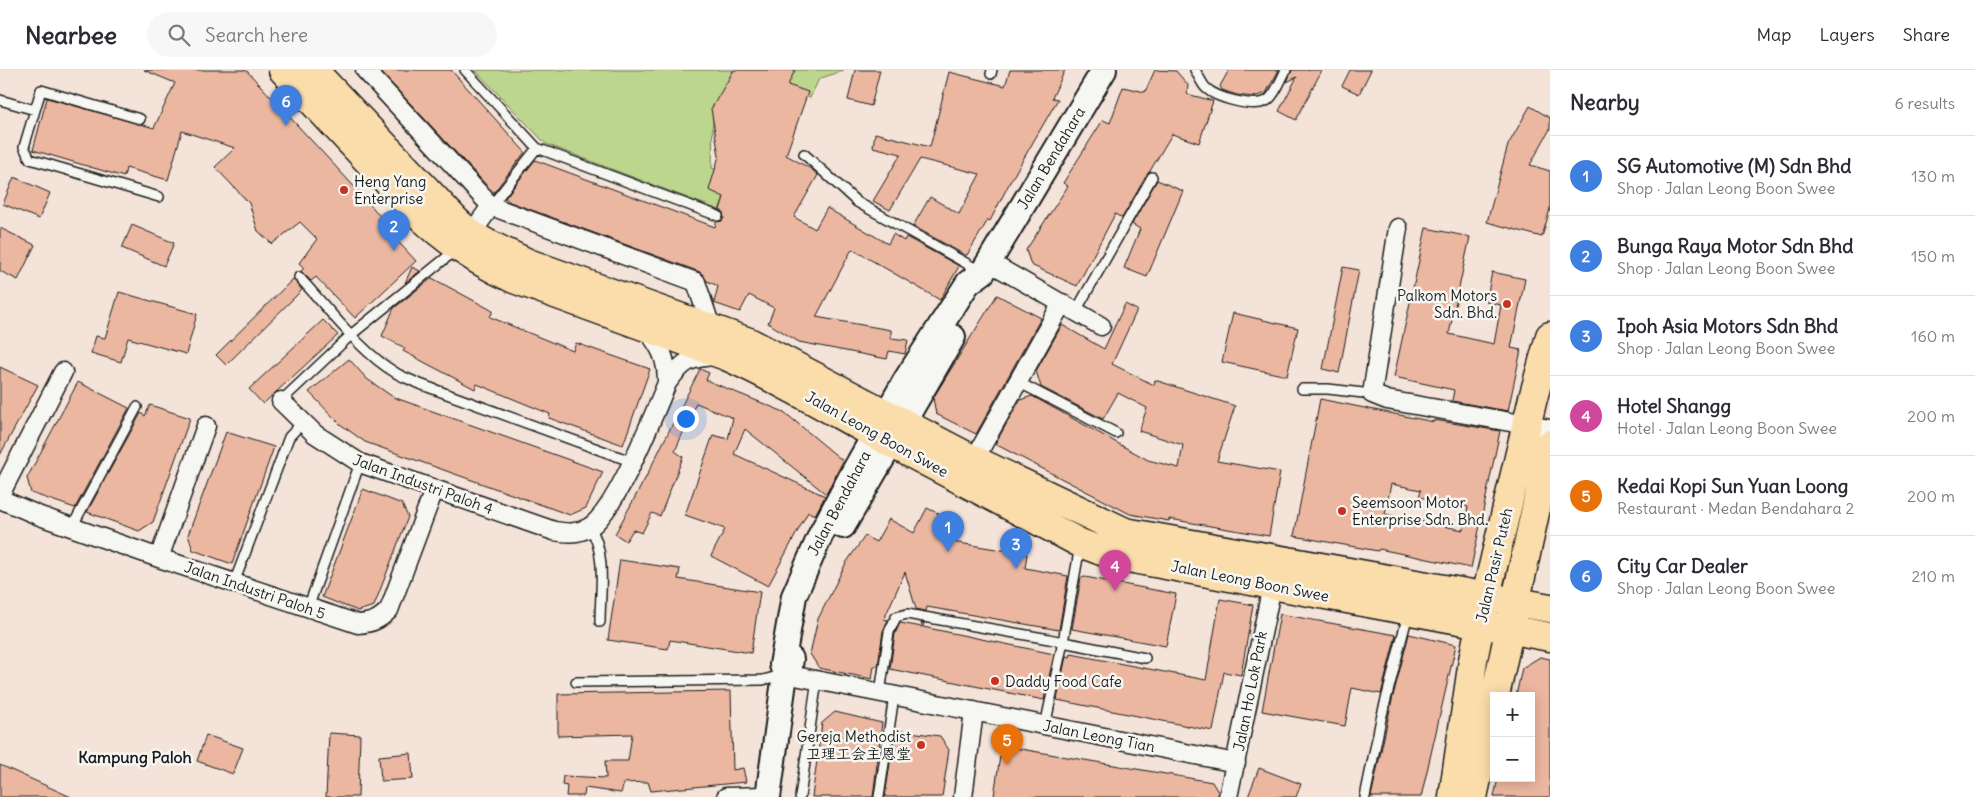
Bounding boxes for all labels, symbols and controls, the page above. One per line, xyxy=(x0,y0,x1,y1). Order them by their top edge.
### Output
search box xyxy=(147,12,497,57)
text: Nearbee xyxy=(25,20,117,50)
icon: search xyxy=(165,21,193,49)
text: Search here xyxy=(205,23,308,47)
text: Map xyxy=(1756,23,1791,46)
text: Layers xyxy=(1819,23,1875,46)
text: Share xyxy=(1903,23,1950,46)
pin: 6 xyxy=(270,85,302,126)
text: Nearby xyxy=(1570,89,1640,116)
text: 6 results xyxy=(1894,93,1955,113)
street label: Jalan Bendahara xyxy=(1013,103,1089,213)
text: SG Automotive (M) Sdn Bhd xyxy=(1617,154,1851,178)
text: 1 xyxy=(1583,166,1589,186)
text: 130 m xyxy=(1911,166,1955,186)
place label: Heng Yang Enterprise xyxy=(354,172,426,208)
text: Shop · Jalan Leong Boon Swee xyxy=(1617,178,1835,198)
marker: Heng Yang Enterprise xyxy=(338,184,350,196)
pin: 2 xyxy=(378,210,410,251)
text: Bunga Raya Motor Sdn Bhd xyxy=(1617,234,1853,258)
text: 2 xyxy=(1582,246,1590,266)
text: 150 m xyxy=(1911,246,1955,266)
text: Shop · Jalan Leong Boon Swee xyxy=(1617,258,1835,278)
place label: Palkom Motors Sdn. Bhd. xyxy=(1397,286,1497,322)
marker: Palkom Motors Sdn. Bhd. xyxy=(1501,298,1513,310)
text: Ipoh Asia Motors Sdn Bhd xyxy=(1617,314,1838,338)
text: 3 xyxy=(1581,326,1591,346)
text: 160 m xyxy=(1911,326,1955,346)
text: Shop · Jalan Leong Boon Swee xyxy=(1617,338,1835,358)
street label: Jalan Leong Boon Swee xyxy=(802,387,952,481)
text: Hotel Shangg xyxy=(1617,394,1731,418)
your location xyxy=(673,406,699,432)
text: 4 xyxy=(1581,406,1591,426)
text: 200 m xyxy=(1907,406,1955,426)
text: Hotel · Jalan Leong Boon Swee xyxy=(1617,418,1837,438)
street label: Jalan Bendahara xyxy=(803,447,875,559)
street label: Jalan Industri Paloh 4 xyxy=(350,450,496,518)
text: Kedai Kopi Sun Yuan Loong xyxy=(1617,474,1848,498)
text: 5 xyxy=(1581,486,1591,506)
text: 200 m xyxy=(1907,486,1955,506)
place label: Seemsoon Motor Enterprise Sdn. Bhd. xyxy=(1352,493,1488,529)
text: Restaurant · Medan Bendahara 2 xyxy=(1617,498,1854,518)
marker: Seemsoon Motor Enterprise Sdn. Bhd. xyxy=(1336,505,1348,517)
street label: Jalan Pasir Puteh xyxy=(1472,506,1516,624)
pin: 1 xyxy=(932,511,964,552)
pin: 3 xyxy=(1000,528,1032,569)
pin: 4 xyxy=(1099,550,1131,591)
text: City Car Dealer xyxy=(1617,554,1748,578)
street label: Jalan Leong Boon Swee xyxy=(1170,556,1330,606)
street label: Jalan Industri Paloh 5 xyxy=(182,557,328,623)
text: 6 xyxy=(1581,566,1591,586)
text: 210 m xyxy=(1912,566,1955,586)
text: Shop · Jalan Leong Boon Swee xyxy=(1617,578,1835,598)
street label: Jalan Ho Lok Park xyxy=(1229,629,1271,753)
place label: Daddy Food Cafe xyxy=(1005,672,1122,691)
marker: Daddy Food Cafe xyxy=(989,675,1001,687)
map controls xyxy=(1490,692,1535,782)
button: + xyxy=(1490,692,1535,737)
street label: Jalan Leong Tian xyxy=(1041,716,1157,756)
pin: 5 xyxy=(991,724,1023,765)
place label: Gereja Methodist 卫理工会主恩堂 xyxy=(797,727,911,763)
button: − xyxy=(1490,737,1535,782)
marker: Gereja Methodist 卫理工会主恩堂 xyxy=(915,739,927,751)
district label: Kampung Paloh xyxy=(78,747,192,768)

